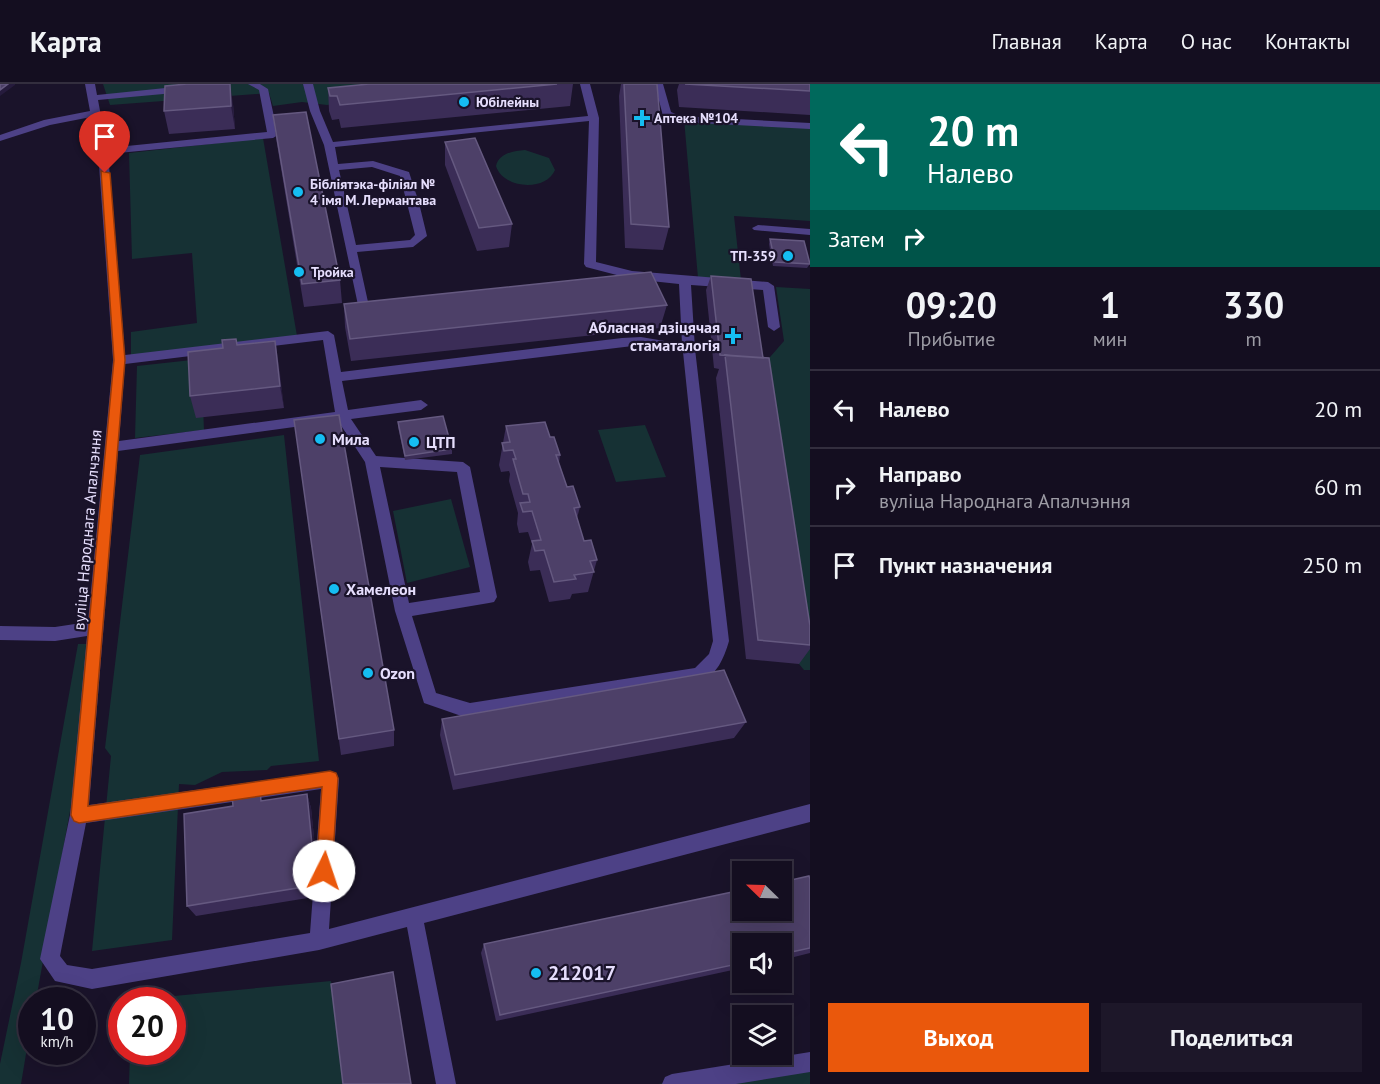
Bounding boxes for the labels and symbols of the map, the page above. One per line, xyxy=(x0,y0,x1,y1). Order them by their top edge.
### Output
place label: Юбілейны xyxy=(476,93,539,111)
marker: Юбілейны xyxy=(457,95,471,109)
place label: Аптека №104 xyxy=(654,109,738,127)
pin xyxy=(79,111,130,173)
marker: Аптека №104 xyxy=(635,111,649,125)
place label: Бібліятэка-філіял № 4 імя М. Лермантава xyxy=(310,175,436,209)
marker: Бібліятэка-філіял № 4 імя М. Лермантава xyxy=(291,185,305,199)
place label: ТП-359 xyxy=(730,247,776,265)
marker: ТП-359 xyxy=(781,249,795,263)
place label: Тройка xyxy=(311,263,354,281)
marker: Тройка xyxy=(292,265,306,279)
place label: Абласная дзіцячая стаматалогія xyxy=(589,317,720,355)
marker: Абласная дзіцячая стаматалогія xyxy=(724,327,742,345)
street label: вуліца Народнага Апалчэння xyxy=(68,429,106,631)
place label: Мила xyxy=(332,429,370,449)
marker: Мила xyxy=(313,432,327,446)
place label: ЦТП xyxy=(426,432,455,452)
marker: ЦТП xyxy=(407,435,421,449)
place label: Хамелеон xyxy=(346,579,416,599)
marker: Хамелеон xyxy=(327,582,341,596)
place label: Ozon xyxy=(380,663,415,683)
marker: Ozon xyxy=(361,666,375,680)
position arrow xyxy=(292,839,356,903)
north arrow xyxy=(732,861,792,921)
place label: 212017 xyxy=(548,960,616,986)
marker: 212017 xyxy=(529,966,543,980)
speed limit sign: 20 xyxy=(108,987,186,1065)

